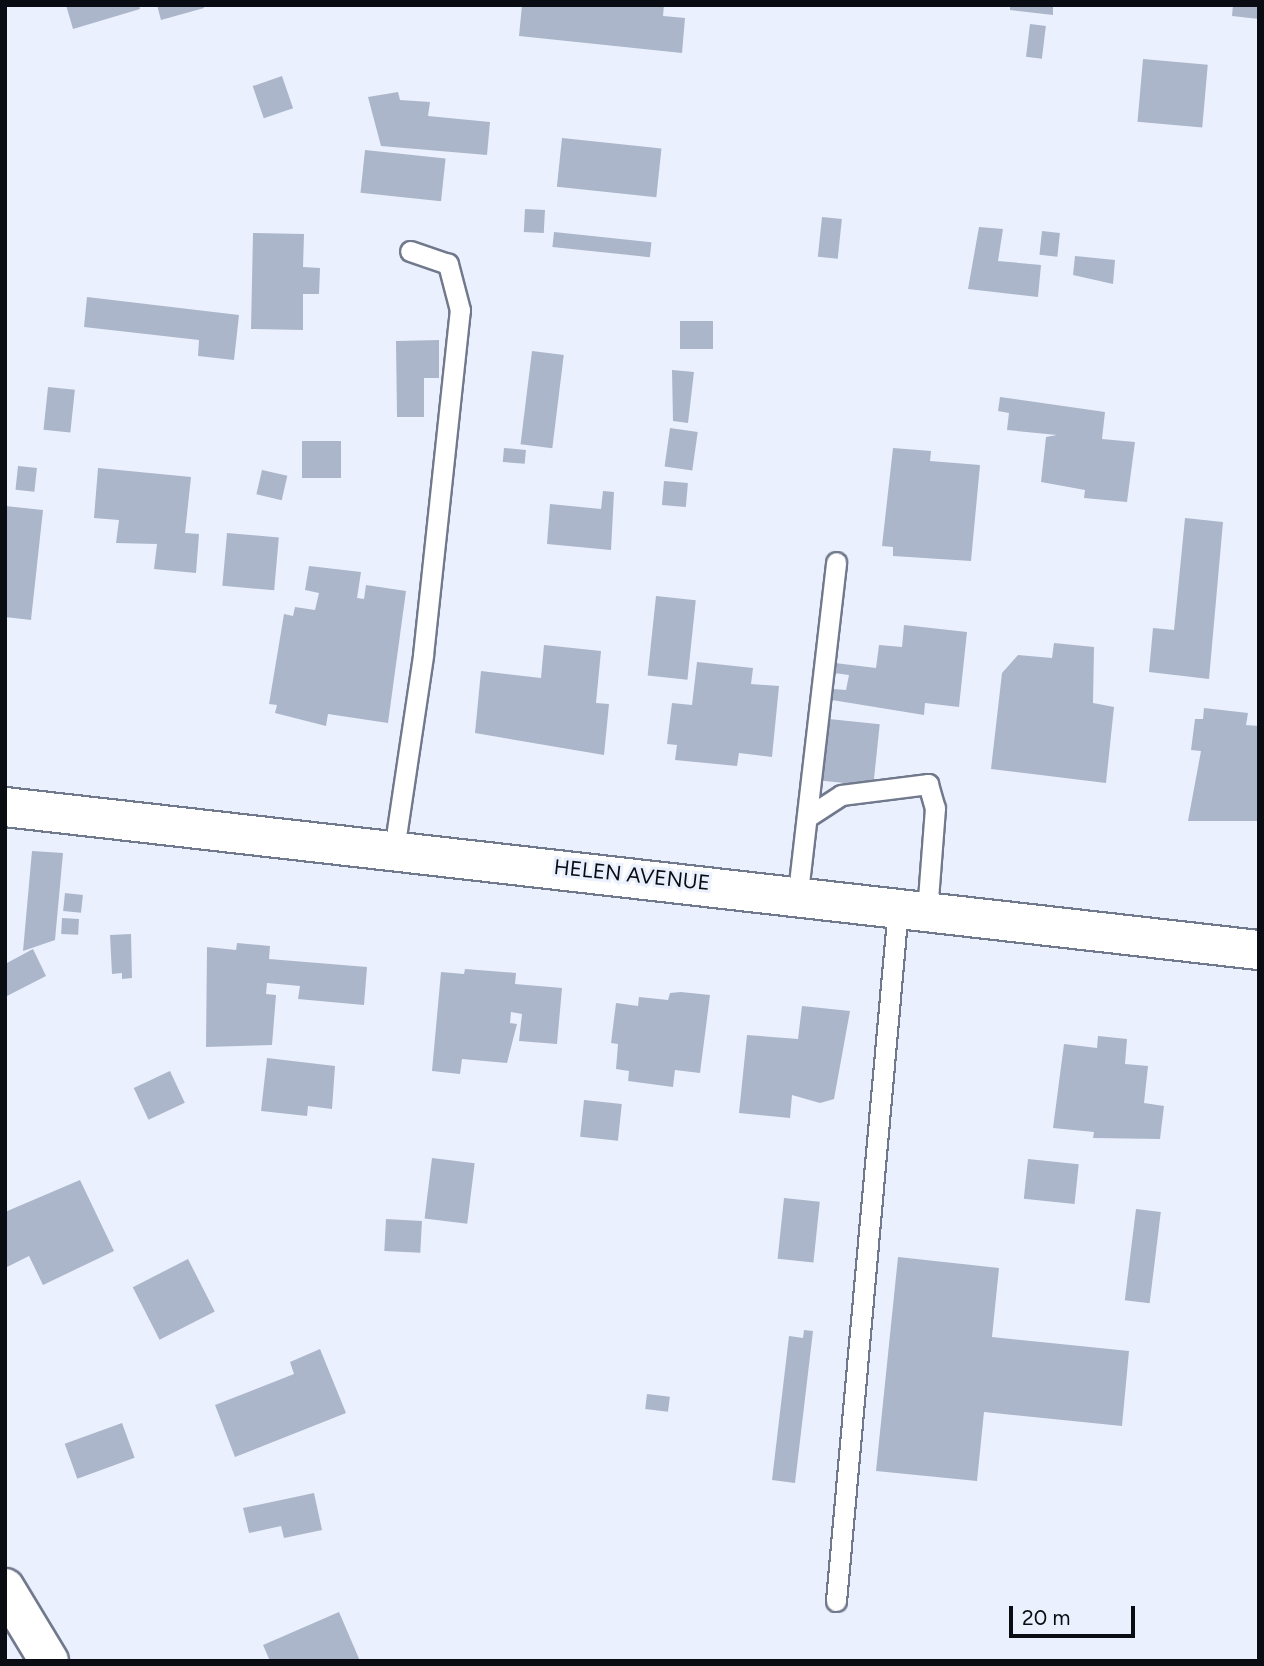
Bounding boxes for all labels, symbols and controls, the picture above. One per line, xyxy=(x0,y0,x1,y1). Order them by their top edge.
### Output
street label: HELEN AVENUE xyxy=(553,854,711,896)
scale bar xyxy=(1012,1592,1138,1636)
text: 20 m xyxy=(1022,1605,1070,1630)

